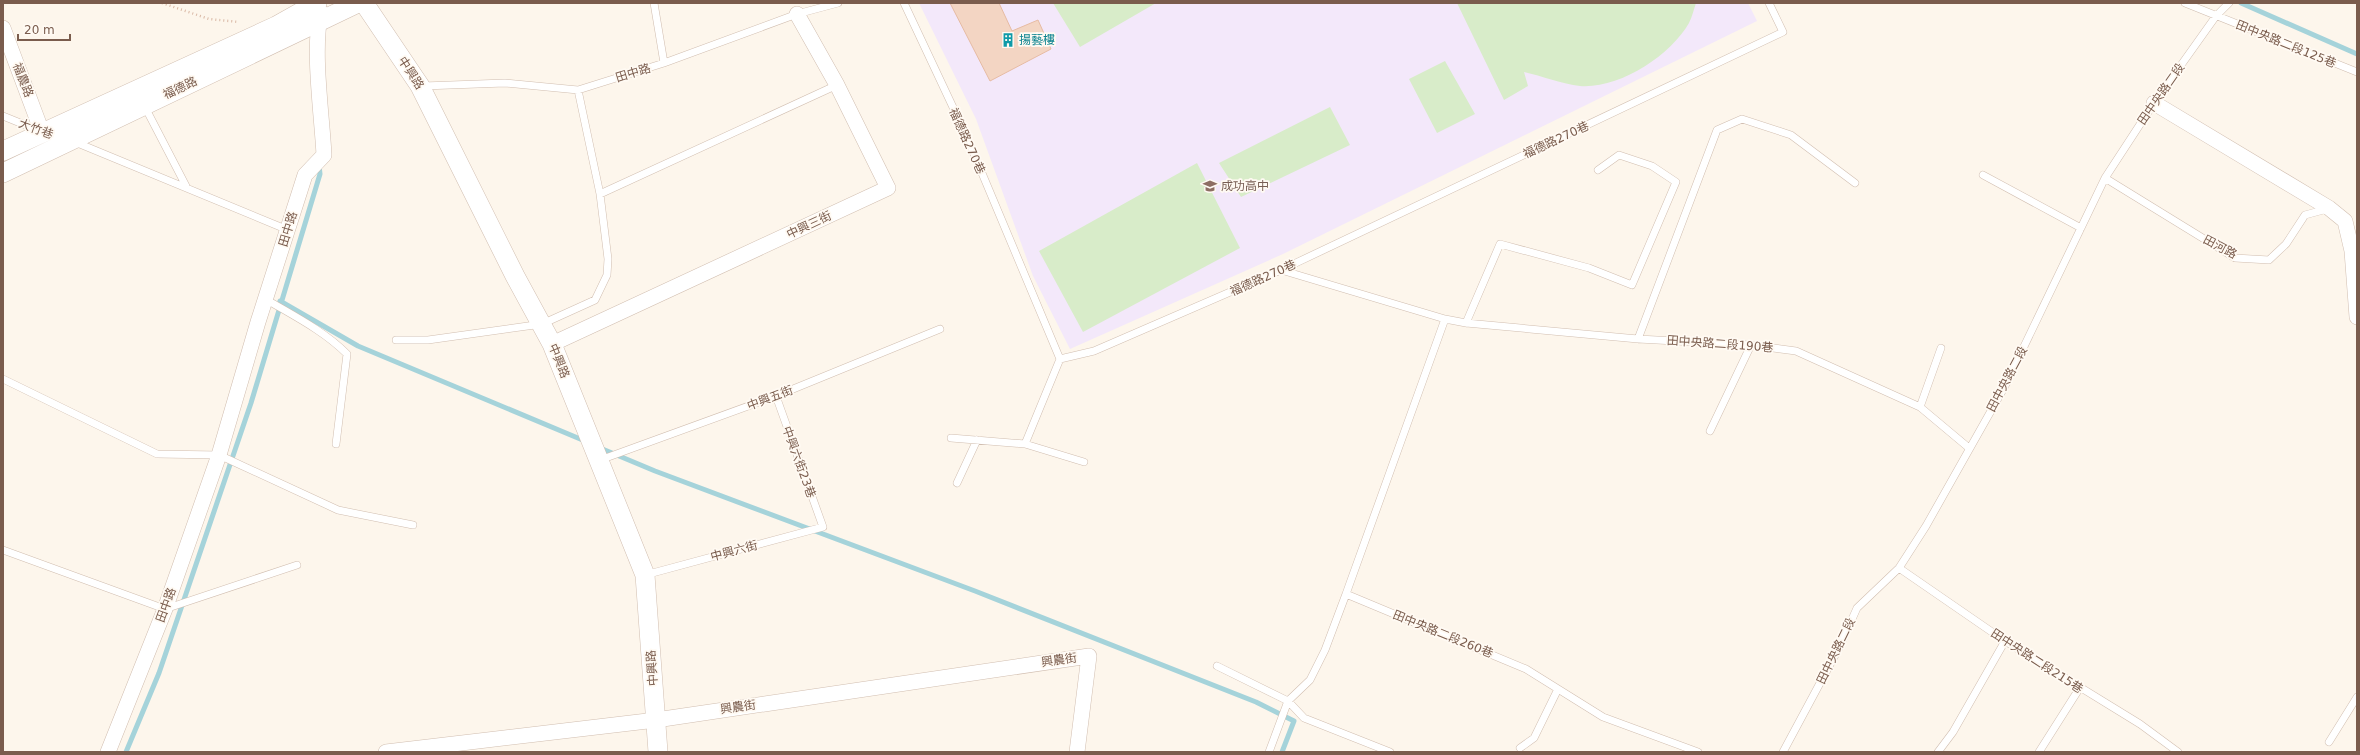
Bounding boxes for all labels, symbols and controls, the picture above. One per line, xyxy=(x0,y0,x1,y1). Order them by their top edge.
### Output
scale bar xyxy=(18,16,70,42)
street label: 田中央路二段125巷 xyxy=(2234,17,2338,71)
text: 20 m xyxy=(24,23,55,37)
building icon: 揚藝樓 xyxy=(1000,32,1016,48)
place label: 揚藝樓 xyxy=(1019,33,1055,47)
street label: 中興路 xyxy=(395,54,427,92)
street label: 田中央路二段 xyxy=(2135,60,2187,128)
street label: 福農路 xyxy=(10,61,36,99)
street label: 田中路 xyxy=(614,61,652,85)
street label: 福德路 xyxy=(161,74,199,102)
street label: 福德路270巷 xyxy=(946,106,988,176)
street label: 大竹巷 xyxy=(17,116,55,142)
street label: 福德路270巷 xyxy=(1521,119,1591,161)
school or university icon: 成功高中 xyxy=(1202,178,1218,194)
place label: 成功高中 xyxy=(1221,179,1269,193)
street label: 中興三街 xyxy=(784,209,834,241)
street label: 田中路 xyxy=(276,210,300,248)
street label: 田河路 xyxy=(2201,232,2239,262)
street label: 福德路270巷 xyxy=(1228,257,1298,299)
street label: 田中央路二段190巷 xyxy=(1666,333,1774,355)
street label: 中興路 xyxy=(546,342,572,380)
street label: 田中央路二段 xyxy=(1984,344,2030,414)
street label: 中興五街 xyxy=(745,383,795,413)
street label: 中興六街23巷 xyxy=(780,424,818,500)
street label: 中興六街 xyxy=(709,538,759,564)
street label: 田中路 xyxy=(153,586,179,624)
street label: 田中央路二段260巷 xyxy=(1391,607,1495,661)
street label: 田中央路二段 xyxy=(1814,616,1858,686)
street label: 田中央路二段215巷 xyxy=(1988,626,2086,696)
street label: 中興路 xyxy=(644,650,660,686)
street label: 興農街 xyxy=(1040,651,1078,669)
street label: 興農街 xyxy=(719,698,757,716)

